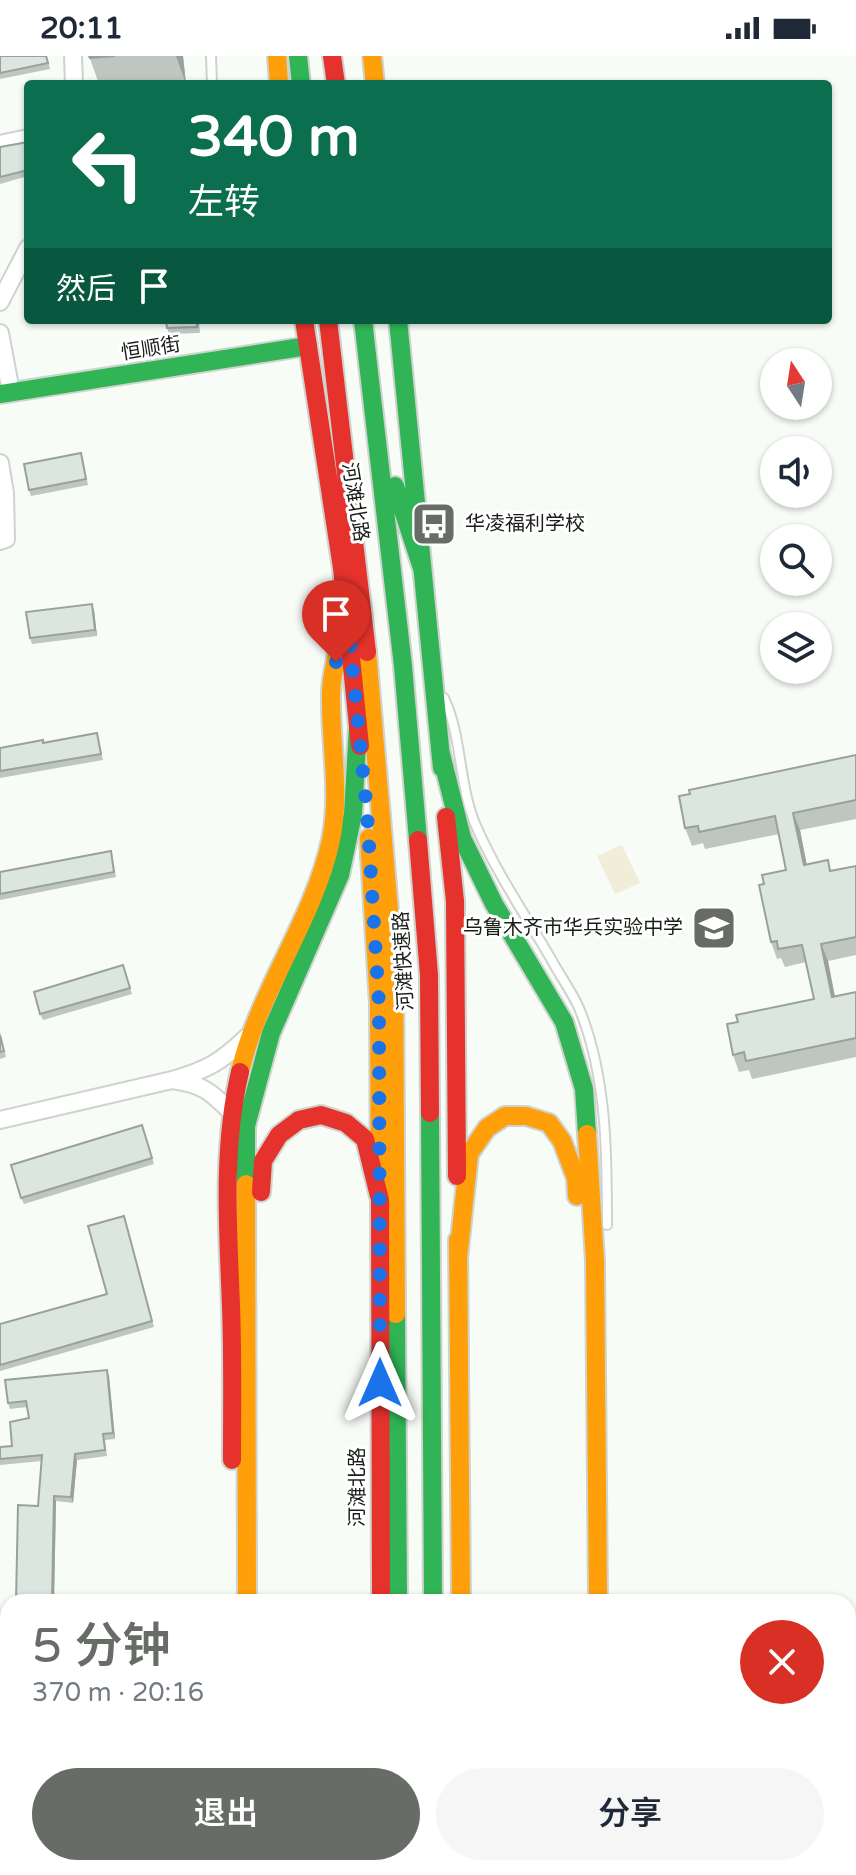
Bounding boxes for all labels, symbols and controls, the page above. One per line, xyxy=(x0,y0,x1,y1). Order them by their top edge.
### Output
text: 20:11 xyxy=(40,10,123,47)
text: 340 m xyxy=(188,104,359,171)
icon: left xyxy=(56,112,160,216)
text: 左转 xyxy=(188,181,260,224)
icon: arrive xyxy=(132,264,176,308)
text: 然后 xyxy=(56,271,116,308)
street label: 恒顺街 xyxy=(119,332,183,366)
north arrow xyxy=(760,348,832,420)
map controls xyxy=(760,348,832,684)
button: sound xyxy=(760,436,832,508)
street label: 河滩北路 xyxy=(337,461,373,543)
bus stop icon: 华凌福利学校 xyxy=(410,500,458,548)
place label: 华凌福利学校 xyxy=(465,512,585,536)
button: search xyxy=(760,524,832,596)
pin xyxy=(302,580,370,662)
icon: arrive xyxy=(314,592,358,636)
button: layers xyxy=(760,612,832,684)
school or university icon: 乌鲁木齐市华兵实验中学 xyxy=(690,904,738,952)
street label: 河滩快速路 xyxy=(389,910,419,1012)
place label: 乌鲁木齐市华兵实验中学 xyxy=(463,916,683,940)
position arrow xyxy=(338,1341,422,1425)
street label: 河滩北路 xyxy=(346,1447,370,1527)
text: 5 分钟 xyxy=(32,1618,171,1676)
button: close xyxy=(740,1620,824,1704)
text: 370 m · 20:16 xyxy=(32,1677,204,1708)
button: 退出 xyxy=(32,1768,420,1860)
button: 分享 xyxy=(436,1768,824,1860)

